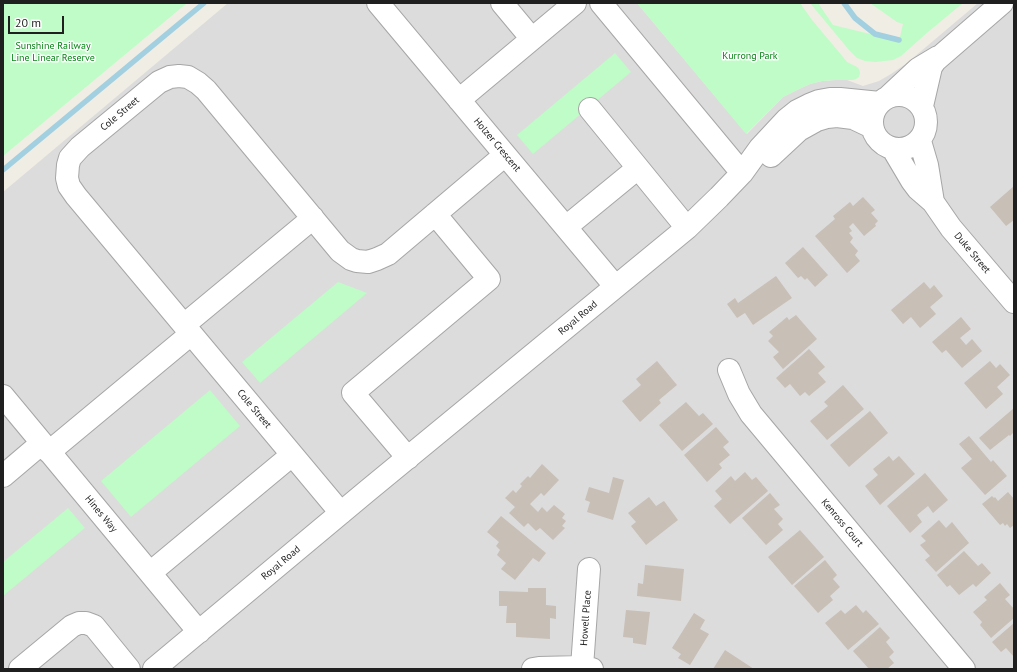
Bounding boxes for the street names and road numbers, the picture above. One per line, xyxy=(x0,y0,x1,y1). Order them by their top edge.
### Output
street label: Cole Street xyxy=(98,94,142,134)
street label: Holzer Crescent xyxy=(471,116,523,174)
street label: Duke Street xyxy=(951,230,993,276)
street label: Royal Road xyxy=(556,298,600,338)
street label: Cole Street xyxy=(234,387,274,431)
street label: Hines Way xyxy=(82,493,120,535)
street label: Kenross Court xyxy=(818,496,866,550)
street label: Royal Road xyxy=(259,543,303,583)
street label: Howell Place xyxy=(578,590,594,646)

